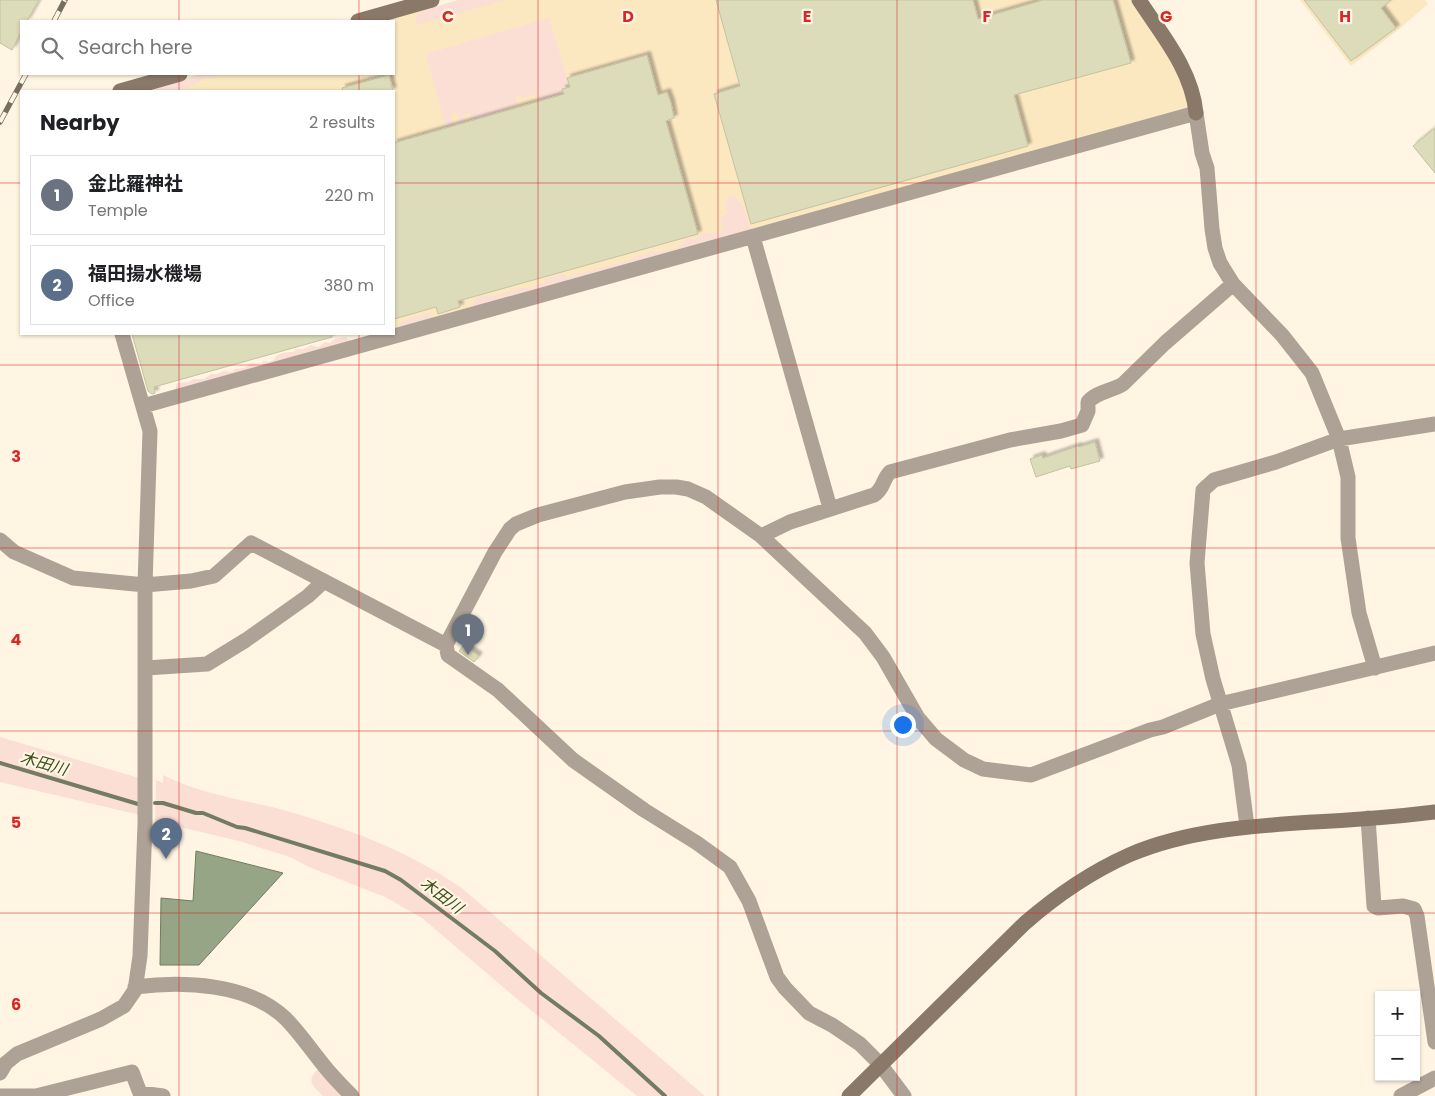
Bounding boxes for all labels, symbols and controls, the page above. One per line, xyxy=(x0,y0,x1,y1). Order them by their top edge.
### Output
text: C xyxy=(442,5,454,28)
text: D xyxy=(622,5,634,28)
text: E xyxy=(803,5,811,28)
text: F xyxy=(983,5,992,28)
text: G xyxy=(1160,5,1172,28)
text: H xyxy=(1339,5,1351,28)
search box xyxy=(20,20,395,75)
icon: search xyxy=(38,34,66,62)
text: Search here xyxy=(78,34,192,61)
text: Nearby xyxy=(40,108,120,137)
text: 2 results xyxy=(309,111,375,134)
text: 金比羅神社 xyxy=(88,170,183,197)
text: 1 xyxy=(54,184,60,207)
text: 220 m xyxy=(325,184,374,207)
text: Temple xyxy=(88,199,148,222)
text: 福田揚水機場 xyxy=(88,260,202,287)
text: 2 xyxy=(52,274,62,297)
text: 380 m xyxy=(324,274,374,297)
text: Office xyxy=(88,289,135,312)
text: 3 xyxy=(11,445,21,468)
pin: 1 xyxy=(452,614,484,655)
text: 4 xyxy=(11,628,22,651)
your location xyxy=(890,712,916,738)
water label: 木田川 xyxy=(18,746,72,782)
text: 5 xyxy=(11,811,21,834)
pin: 2 xyxy=(150,818,182,859)
water label: 木田川 xyxy=(416,872,469,920)
map controls xyxy=(1375,991,1420,1081)
button: + xyxy=(1375,991,1420,1036)
text: 6 xyxy=(11,993,21,1016)
button: − xyxy=(1375,1036,1420,1081)

